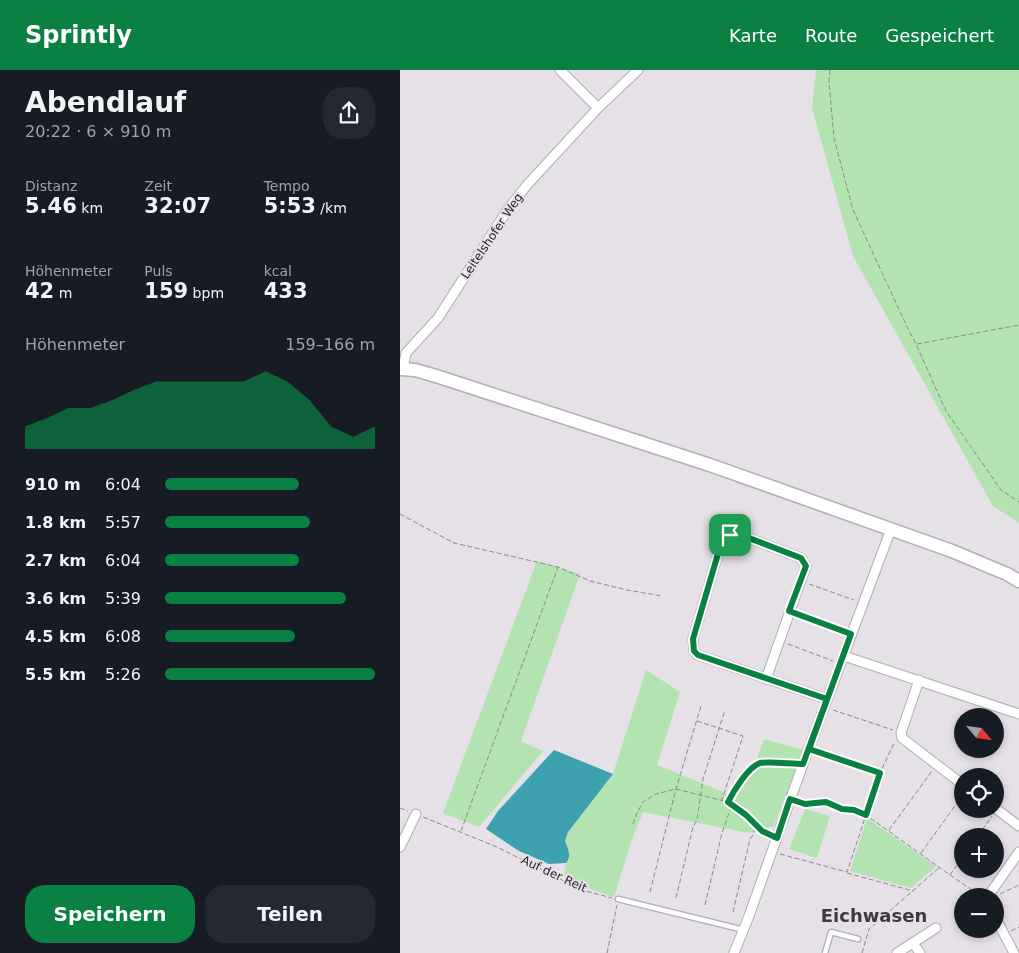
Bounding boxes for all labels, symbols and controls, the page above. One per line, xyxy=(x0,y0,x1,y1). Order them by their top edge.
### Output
text: Sprintly xyxy=(25,21,132,49)
text: Karte xyxy=(729,25,777,46)
text: Route xyxy=(805,25,857,46)
text: Gespeichert xyxy=(885,25,994,46)
text: Abendlauf xyxy=(25,86,186,119)
button: share xyxy=(323,87,375,139)
text: 20:22 · 6 × 910 m xyxy=(25,122,171,141)
text: Distanz xyxy=(25,178,77,194)
text: Zeit xyxy=(144,178,172,194)
text: Tempo xyxy=(264,178,310,194)
street label: Leitelshofer Weg xyxy=(458,190,526,282)
text: 5.46 xyxy=(25,194,77,218)
text: 32:07 xyxy=(144,194,211,218)
text: 5:53 xyxy=(264,194,316,218)
text: km xyxy=(77,200,103,216)
text: /km xyxy=(316,200,347,216)
text: Höhenmeter xyxy=(25,263,113,279)
text: Puls xyxy=(144,263,173,279)
text: kcal xyxy=(264,263,292,279)
text: 42 xyxy=(25,279,54,303)
text: 159 xyxy=(144,279,188,303)
text: 433 xyxy=(264,279,308,303)
text: m xyxy=(54,285,72,301)
text: bpm xyxy=(188,285,224,301)
text: Höhenmeter xyxy=(25,335,125,354)
text: 159–166 m xyxy=(285,335,375,354)
text: 910 m xyxy=(25,475,81,494)
text: 6:04 xyxy=(105,475,141,494)
text: 1.8 km xyxy=(25,513,86,532)
text: 5:57 xyxy=(105,513,141,532)
pin xyxy=(709,514,751,556)
icon: arrive xyxy=(716,521,744,549)
text: 2.7 km xyxy=(25,551,86,570)
text: 6:04 xyxy=(105,551,141,570)
text: 3.6 km xyxy=(25,589,86,608)
text: 5:39 xyxy=(105,589,141,608)
text: 4.5 km xyxy=(25,627,86,646)
text: 6:08 xyxy=(105,627,141,646)
text: 5.5 km xyxy=(25,665,86,684)
text: 5:26 xyxy=(105,665,141,684)
north arrow xyxy=(954,708,1004,758)
map controls xyxy=(954,708,1004,938)
button: locate xyxy=(954,768,1004,818)
button: + xyxy=(954,828,1004,878)
street label: Auf der Reit xyxy=(519,853,589,895)
button: Speichern xyxy=(25,885,195,943)
button: Teilen xyxy=(205,885,375,943)
button: − xyxy=(954,888,1004,938)
district label: Eichwasen xyxy=(821,905,927,926)

